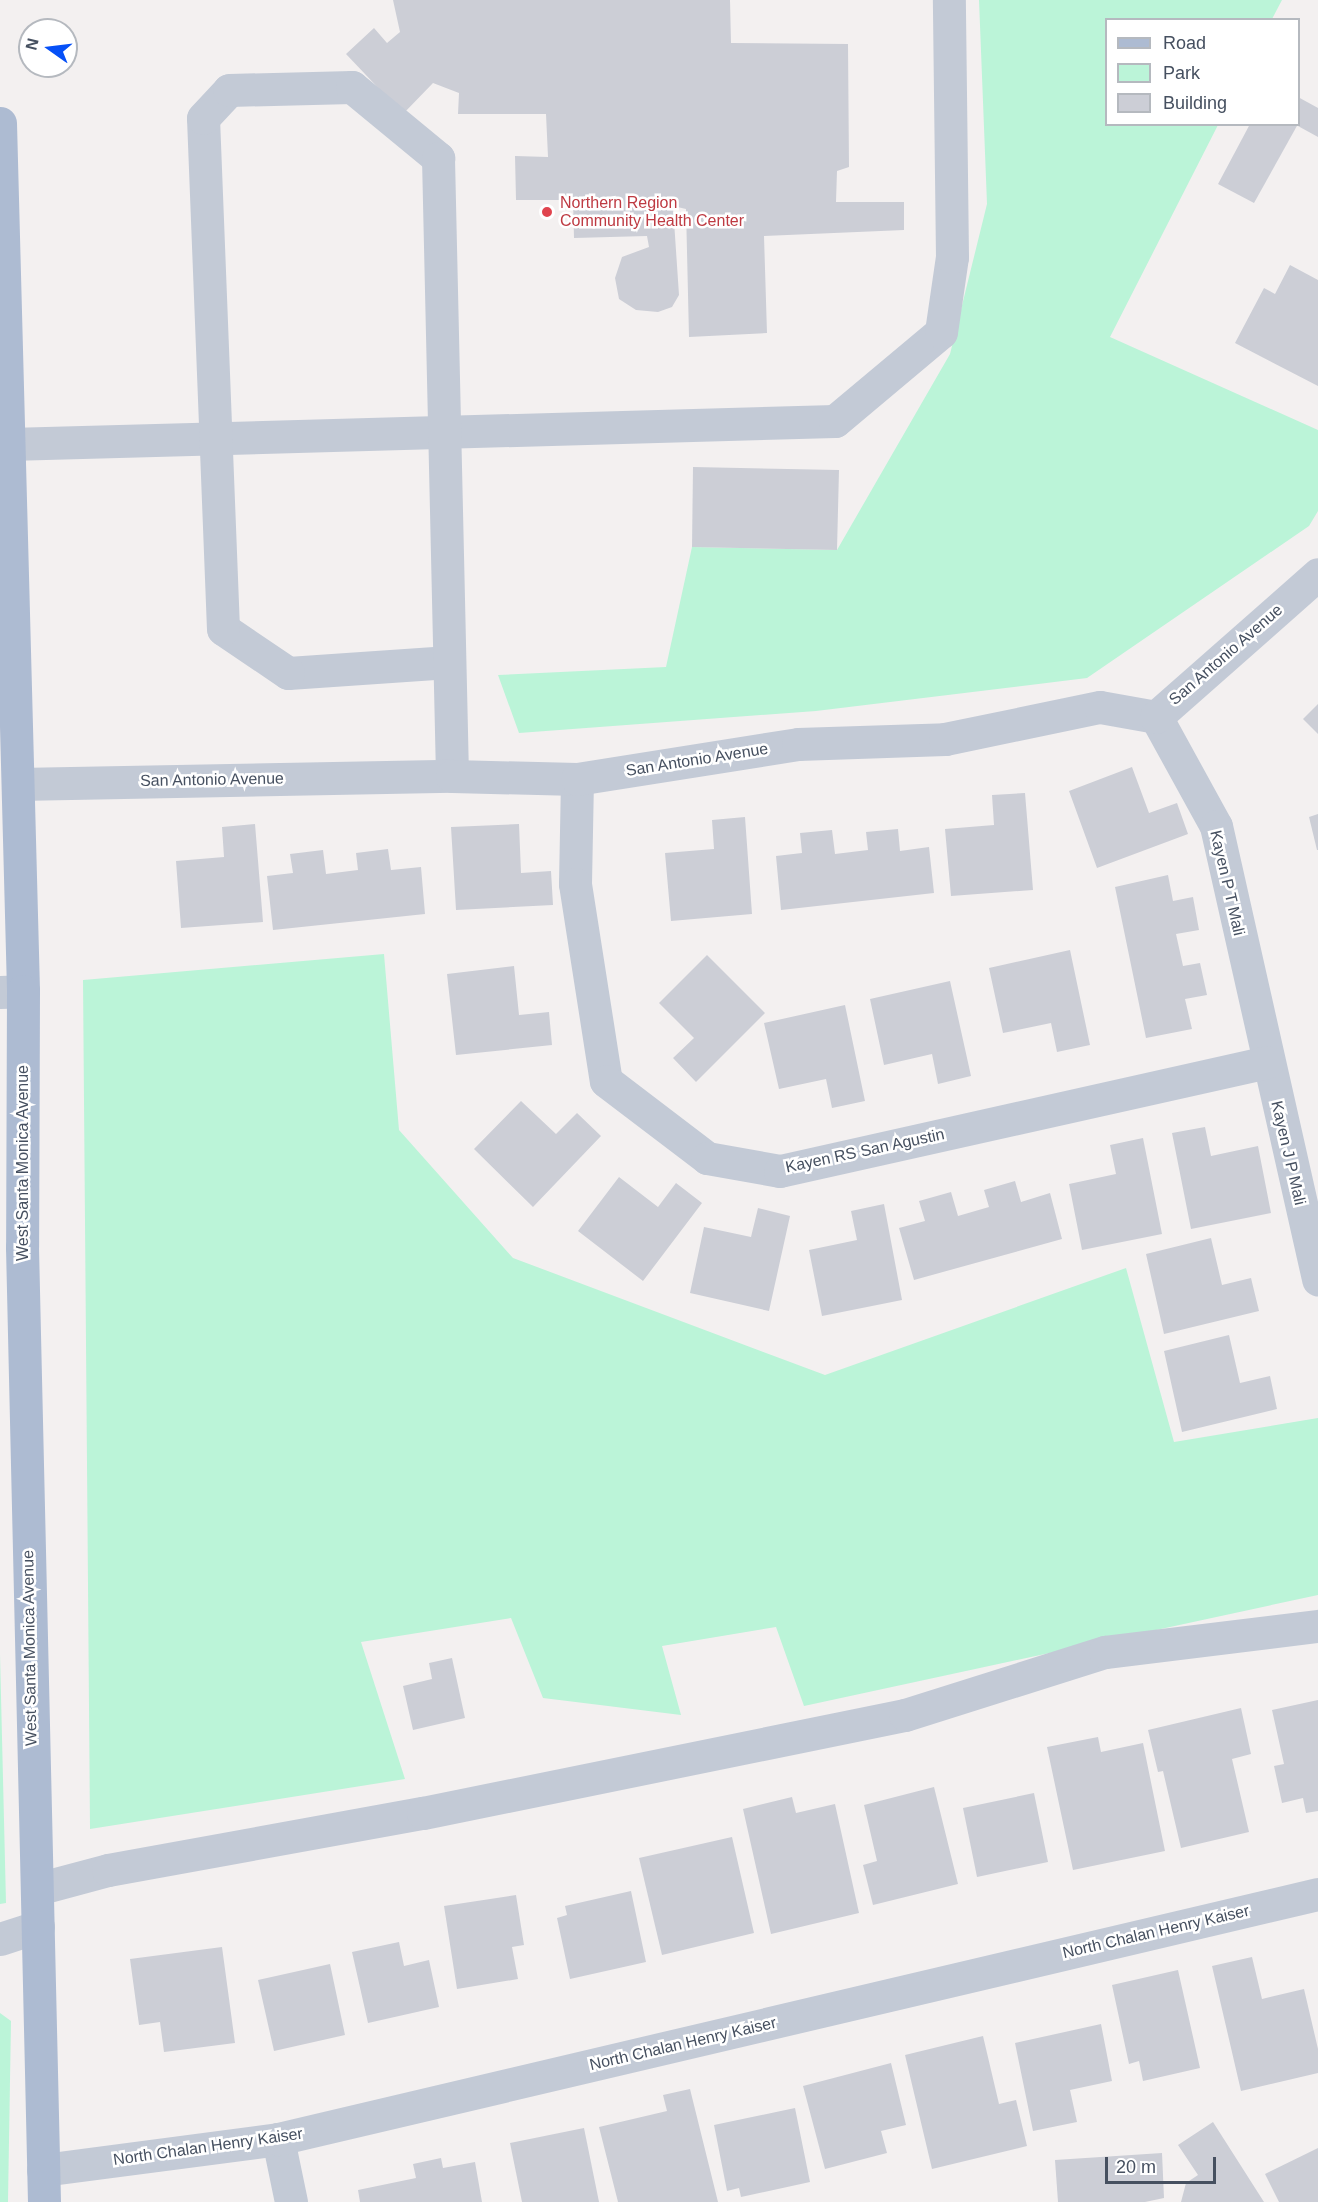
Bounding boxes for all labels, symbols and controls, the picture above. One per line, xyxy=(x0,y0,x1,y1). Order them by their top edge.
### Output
north arrow xyxy=(18,18,78,78)
legend xyxy=(1105,18,1300,126)
text: Road xyxy=(1163,33,1206,53)
text: N xyxy=(22,36,42,52)
text: Park xyxy=(1163,63,1200,83)
text: Building xyxy=(1163,93,1227,113)
place label: Northern Region Community Health Center xyxy=(560,193,744,231)
marker: Northern Region Community Health Center xyxy=(538,203,556,221)
street label: San Antonio Avenue xyxy=(1165,600,1287,710)
street label: San Antonio Avenue xyxy=(624,739,770,781)
street label: San Antonio Avenue xyxy=(139,769,285,791)
street label: Kayen P T Mali xyxy=(1205,828,1249,938)
street label: West Santa Monica Avenue xyxy=(13,1065,33,1261)
street label: Kayen J P Mali xyxy=(1267,1099,1309,1207)
street label: Kayen RS San Agustin xyxy=(783,1125,947,1177)
street label: West Santa Monica Avenue xyxy=(19,1549,41,1747)
street label: North Chalan Henry Kaiser xyxy=(1061,1901,1251,1963)
street label: North Chalan Henry Kaiser xyxy=(588,2013,778,2075)
street label: North Chalan Henry Kaiser xyxy=(112,2124,304,2170)
scale bar xyxy=(1108,2145,1219,2183)
text: 20 m xyxy=(1116,2157,1156,2177)

